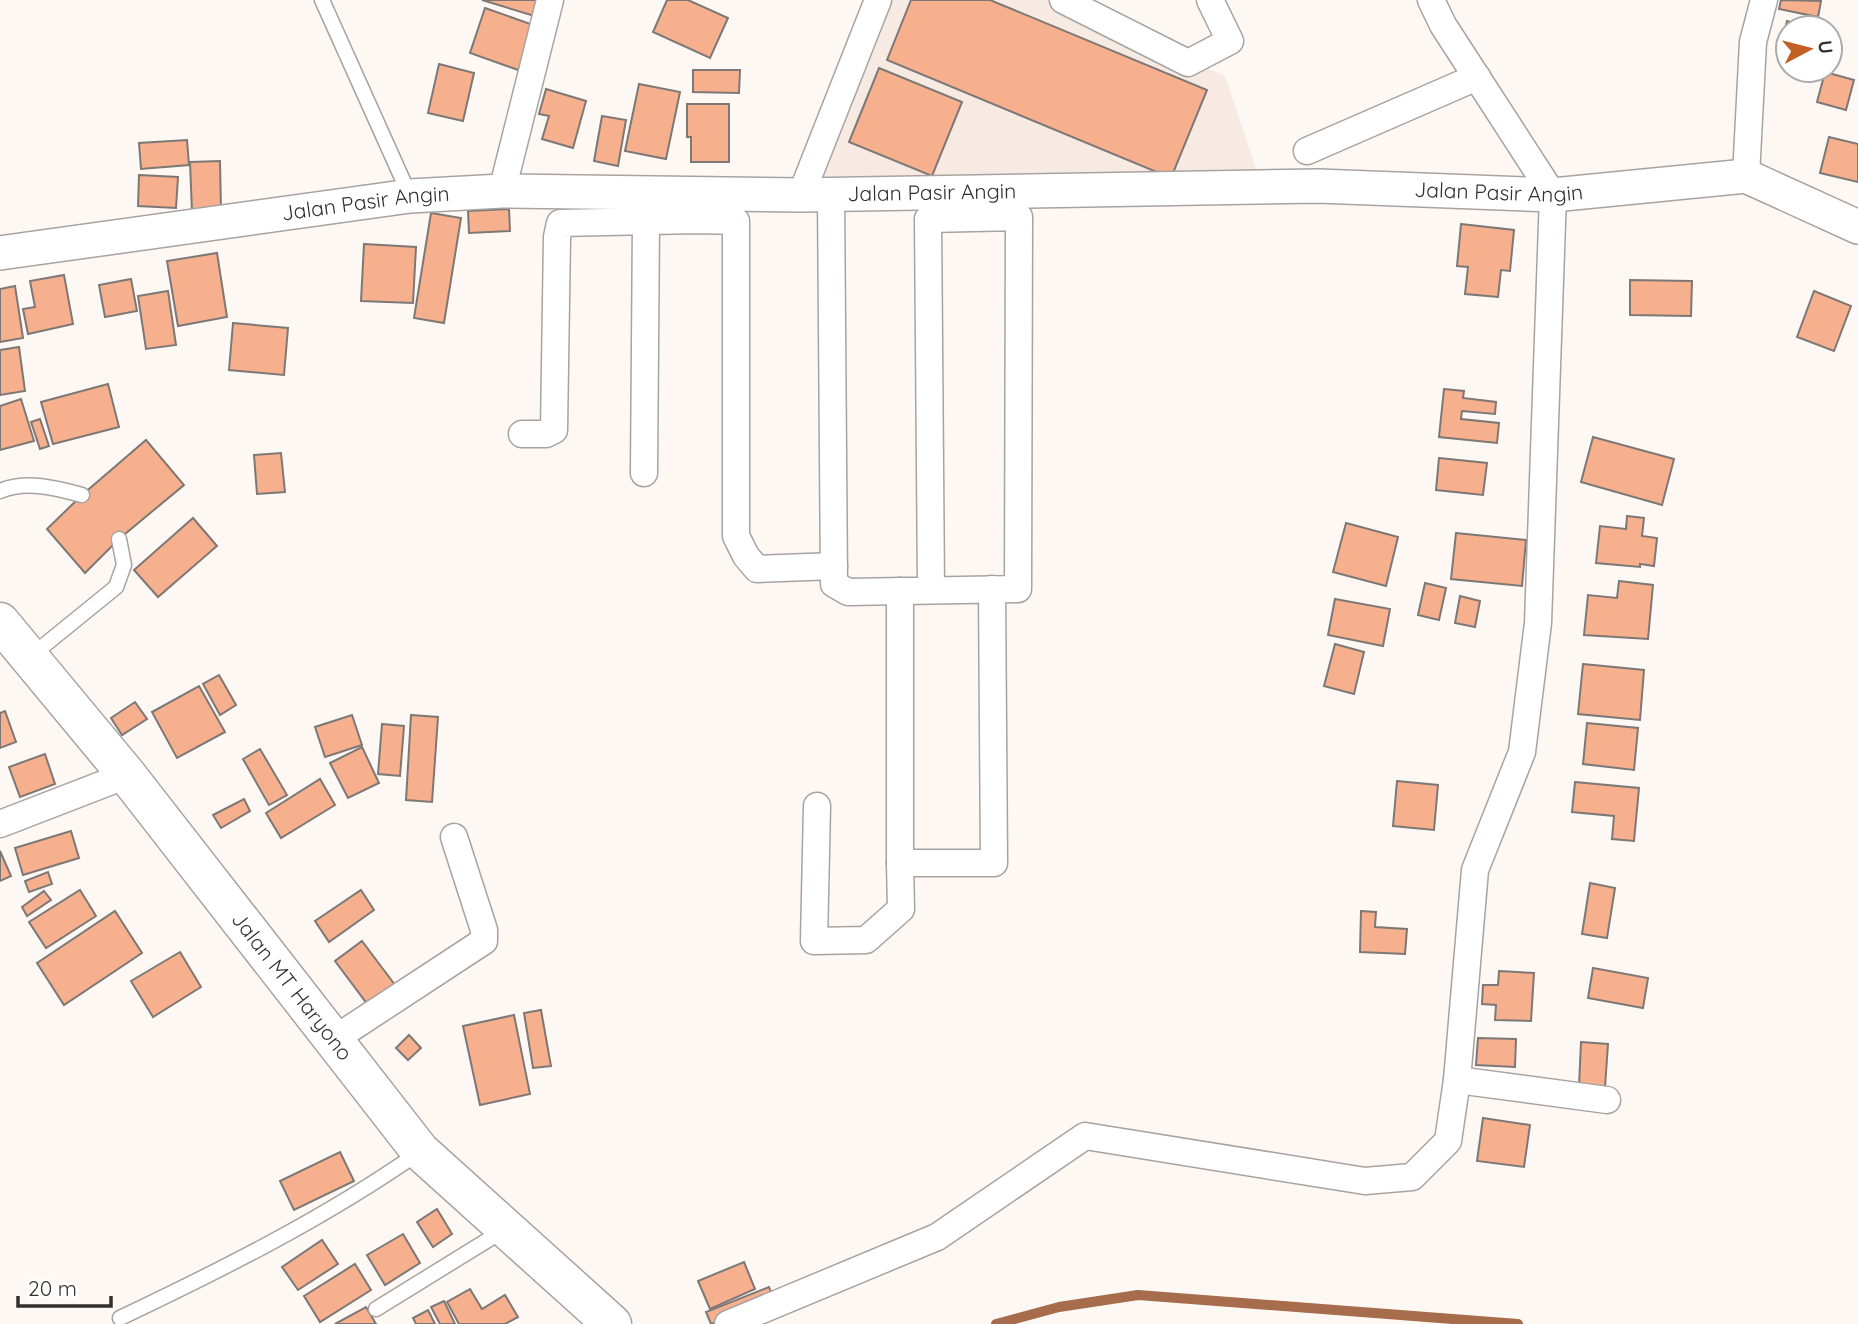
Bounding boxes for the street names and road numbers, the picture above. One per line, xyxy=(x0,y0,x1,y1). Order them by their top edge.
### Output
street label: Jalan Pasir Angin xyxy=(1414,176,1584,207)
street label: Jalan Pasir Angin xyxy=(847,177,1017,206)
street label: Jalan Pasir Angin xyxy=(280,180,450,226)
street label: Jalan MT Haryono xyxy=(227,906,359,1065)

